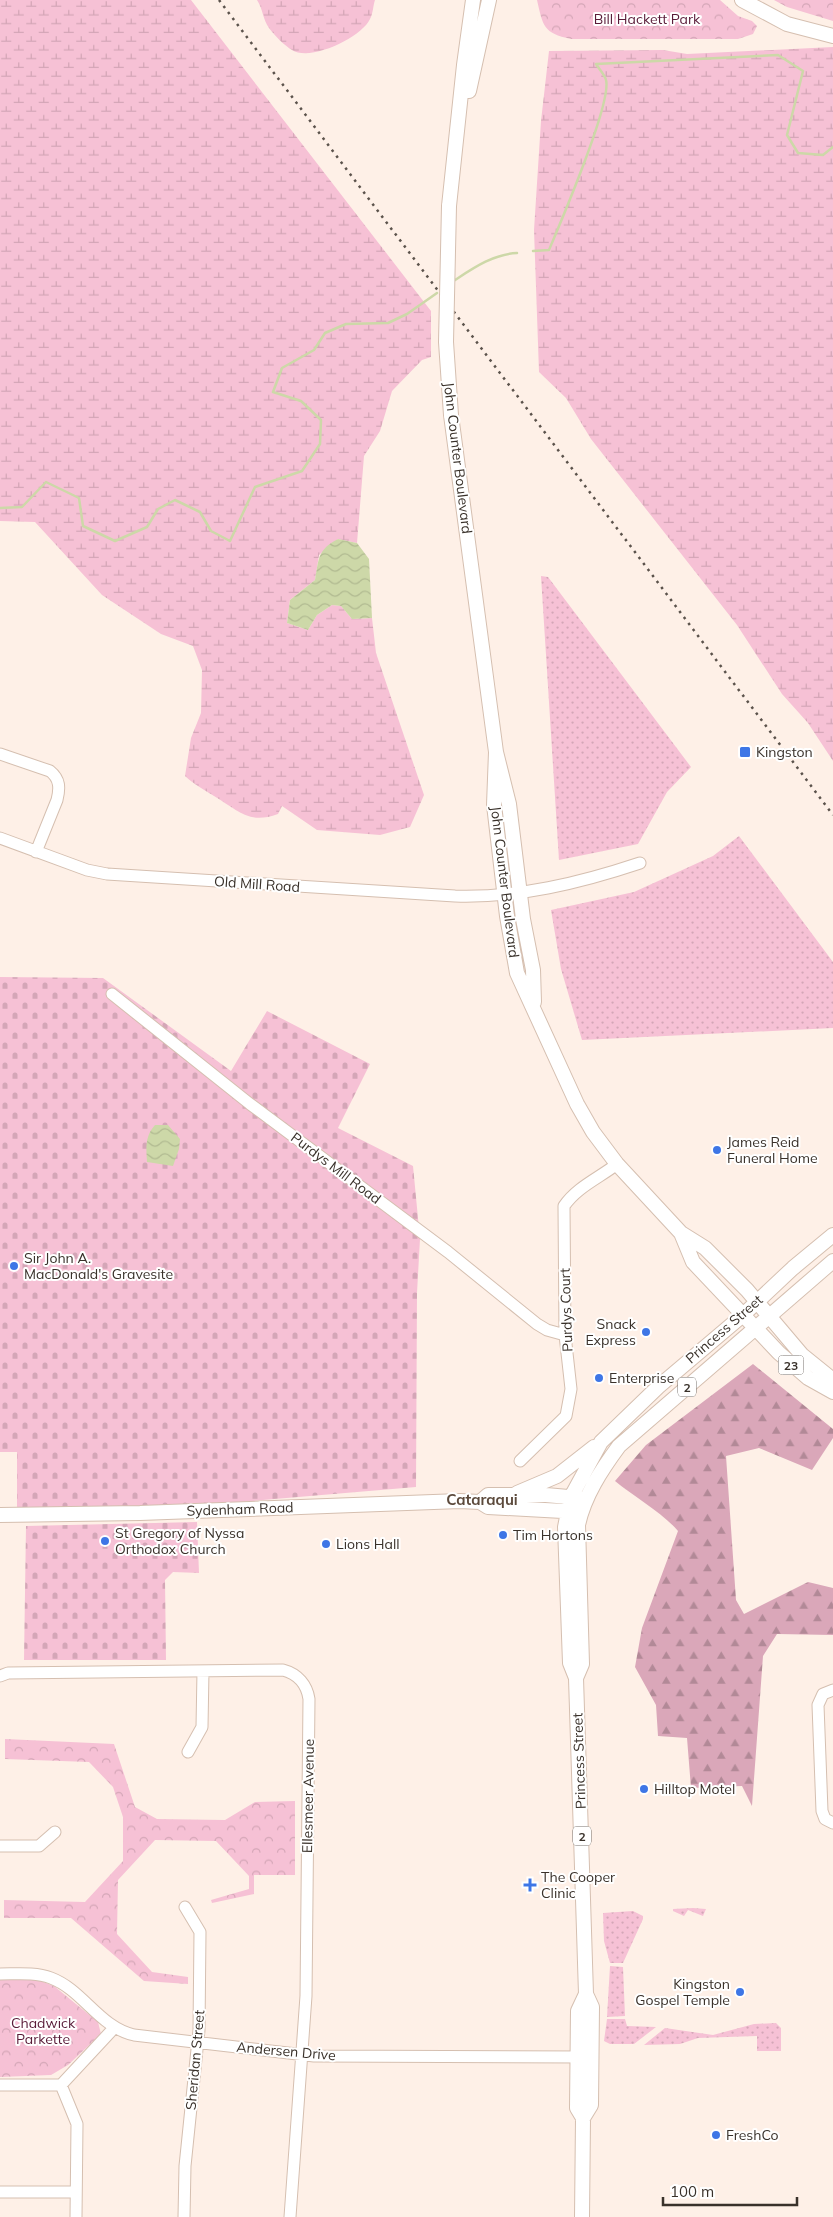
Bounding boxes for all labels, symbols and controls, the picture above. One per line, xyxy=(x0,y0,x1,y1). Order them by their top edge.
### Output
park label: Bill Hackett Park xyxy=(594,10,701,28)
street label: John Counter Boulevard xyxy=(440,381,476,535)
place label: Kingston xyxy=(756,743,813,761)
marker: Kingston xyxy=(738,745,752,759)
street label: John Counter Boulevard xyxy=(487,805,523,959)
street label: Old Mill Road xyxy=(213,872,301,896)
street label: Purdys Mill Road xyxy=(287,1128,385,1208)
place label: James Reid Funeral Home xyxy=(727,1133,818,1167)
marker: James Reid Funeral Home xyxy=(711,1144,723,1156)
place label: Sir John A. MacDonald's Gravesite xyxy=(24,1249,173,1283)
marker: Sir John A. MacDonald's Gravesite xyxy=(8,1260,20,1272)
street label: Purdys Court xyxy=(556,1268,576,1352)
street label: Princess Street xyxy=(682,1291,766,1367)
place label: Snack Express xyxy=(585,1315,637,1349)
marker: Snack Express xyxy=(640,1326,652,1338)
road number: 23 xyxy=(778,1356,804,1374)
place label: Enterprise xyxy=(609,1369,674,1387)
marker: Enterprise xyxy=(593,1372,605,1384)
road number: 2 xyxy=(678,1378,696,1396)
district label: Cataraqui xyxy=(446,1490,518,1509)
street label: Sydenham Road xyxy=(186,1498,294,1520)
place label: St Gregory of Nyssa Orthodox Church xyxy=(115,1524,244,1558)
place label: Tim Hortons xyxy=(513,1526,593,1544)
marker: Tim Hortons xyxy=(497,1529,509,1541)
marker: St Gregory of Nyssa Orthodox Church xyxy=(99,1535,111,1547)
place label: Lions Hall xyxy=(336,1535,400,1553)
marker: Lions Hall xyxy=(320,1538,332,1550)
street label: Princess Street xyxy=(568,1712,590,1809)
street label: Ellesmeer Avenue xyxy=(298,1739,318,1853)
place label: Hilltop Motel xyxy=(654,1780,735,1798)
marker: Hilltop Motel xyxy=(638,1783,650,1795)
road number: 2 xyxy=(573,1826,591,1845)
place label: The Cooper Clinic xyxy=(541,1868,616,1902)
marker: The Cooper Clinic xyxy=(523,1878,537,1892)
place label: Kingston Gospel Temple xyxy=(635,1975,730,2009)
marker: Kingston Gospel Temple xyxy=(734,1986,746,1998)
street label: Sheridan Street xyxy=(182,2009,208,2111)
park label: Chadwick Parkette xyxy=(11,2014,76,2048)
street label: Andersen Drive xyxy=(236,2038,336,2064)
place label: FreshCo xyxy=(726,2126,779,2144)
marker: FreshCo xyxy=(710,2129,722,2141)
scale bar xyxy=(663,2174,797,2206)
text: 100 m xyxy=(670,2182,714,2201)

